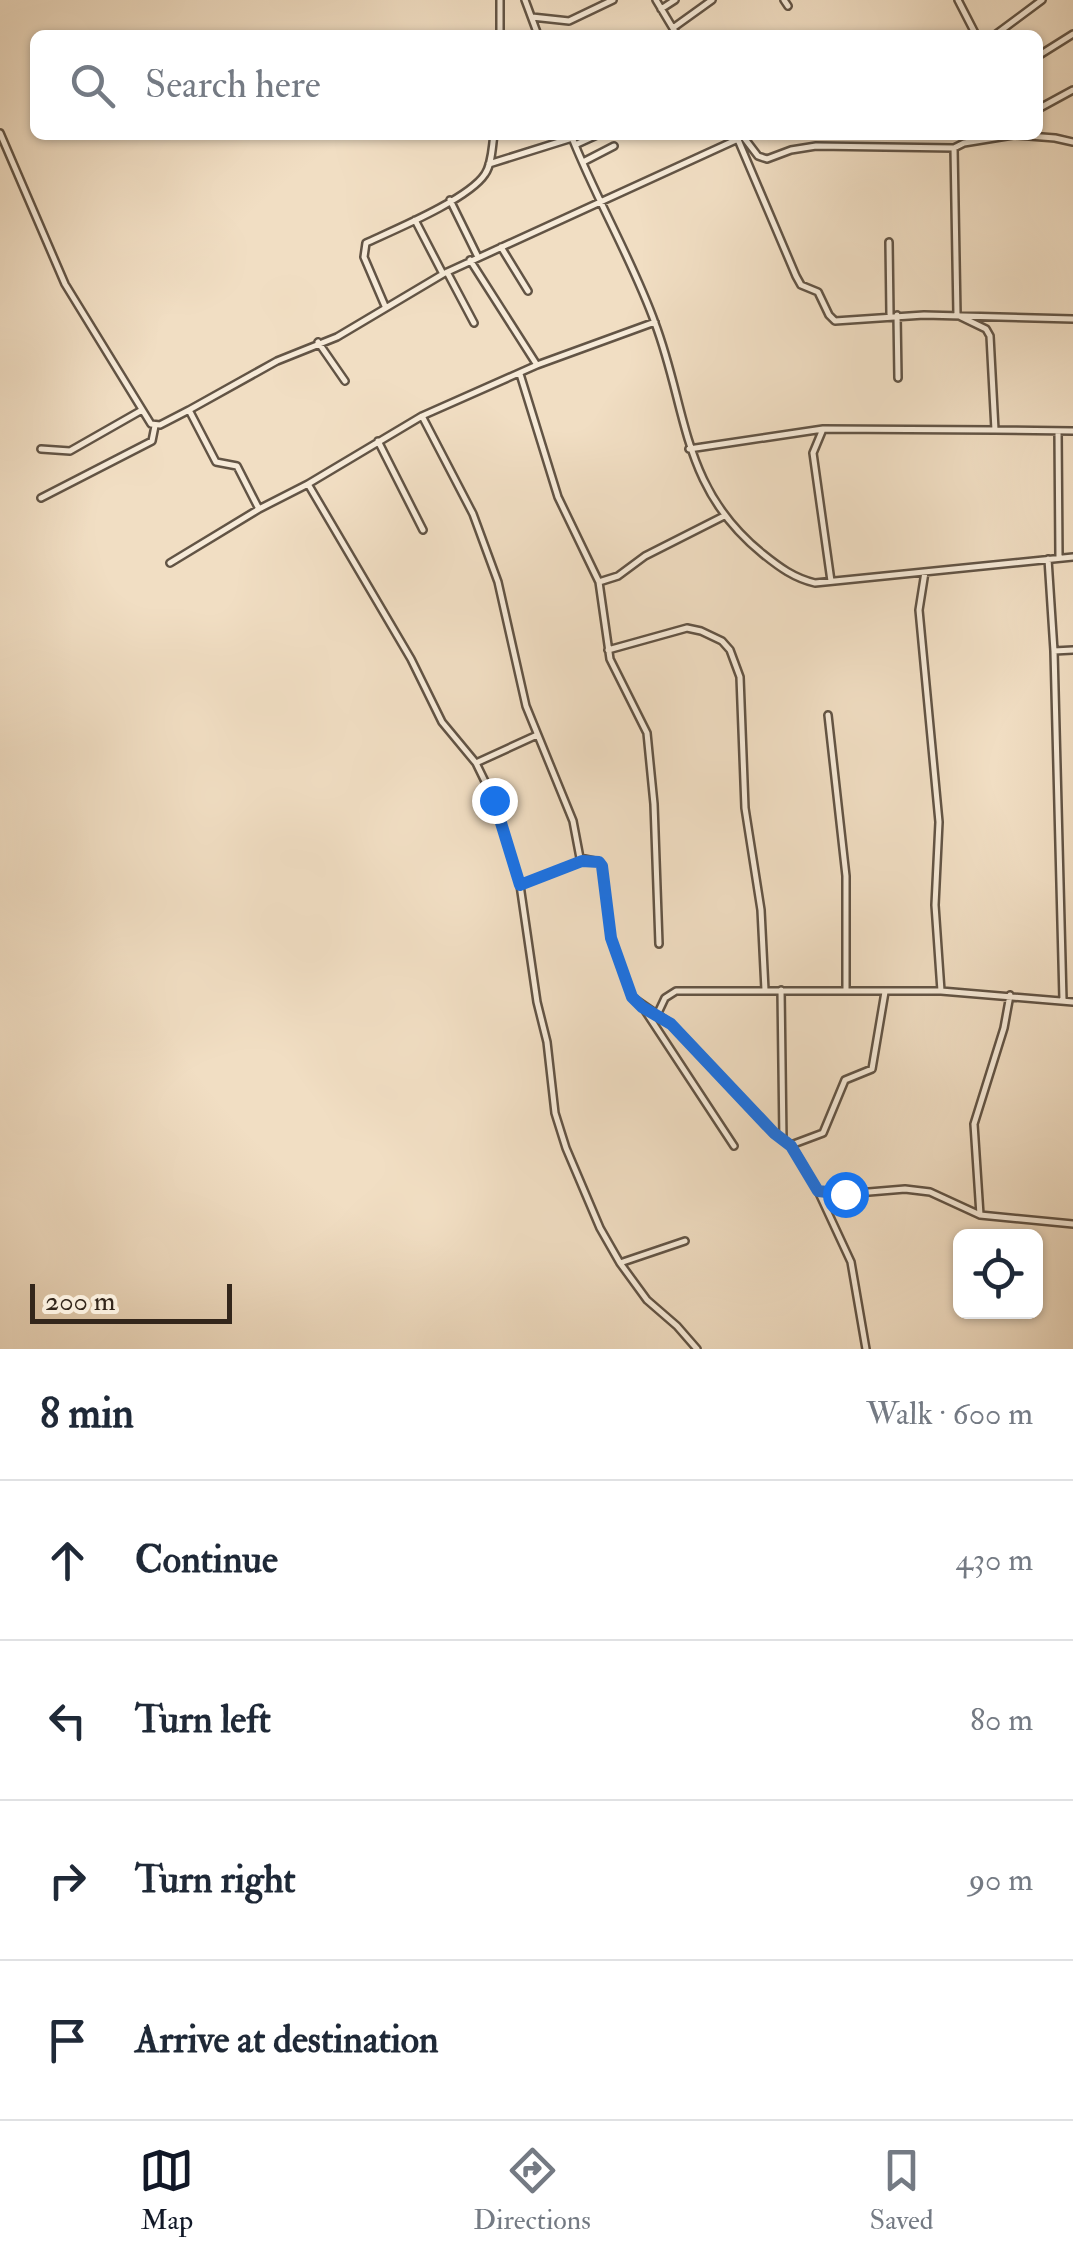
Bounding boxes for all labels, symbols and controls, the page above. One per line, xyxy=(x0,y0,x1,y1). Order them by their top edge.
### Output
search box xyxy=(30,30,1043,140)
icon: search xyxy=(65,58,120,113)
text: Search here xyxy=(145,61,321,109)
route end xyxy=(472,778,518,824)
route start xyxy=(823,1172,869,1218)
map controls xyxy=(953,1229,1043,1319)
button: locate xyxy=(953,1229,1043,1319)
scale bar xyxy=(30,1279,232,1324)
text: 200 m xyxy=(45,1284,116,1319)
text: 8 min xyxy=(40,1388,134,1440)
text: Walk · 600 m xyxy=(866,1394,1033,1434)
icon: ahead xyxy=(40,1533,95,1588)
text: Continue xyxy=(135,1536,278,1584)
text: 430 m xyxy=(956,1540,1033,1580)
icon: left xyxy=(40,1693,95,1748)
text: Turn left xyxy=(135,1696,271,1744)
text: 80 m xyxy=(970,1700,1033,1740)
icon: right xyxy=(40,1853,95,1908)
text: Turn right xyxy=(135,1856,296,1904)
text: 90 m xyxy=(969,1860,1033,1900)
icon: arrive xyxy=(40,2013,95,2068)
text: Arrive at destination xyxy=(135,2016,439,2064)
tab: Map xyxy=(139,2143,194,2238)
tab: Directions xyxy=(473,2143,591,2238)
tab: Saved xyxy=(870,2143,934,2238)

